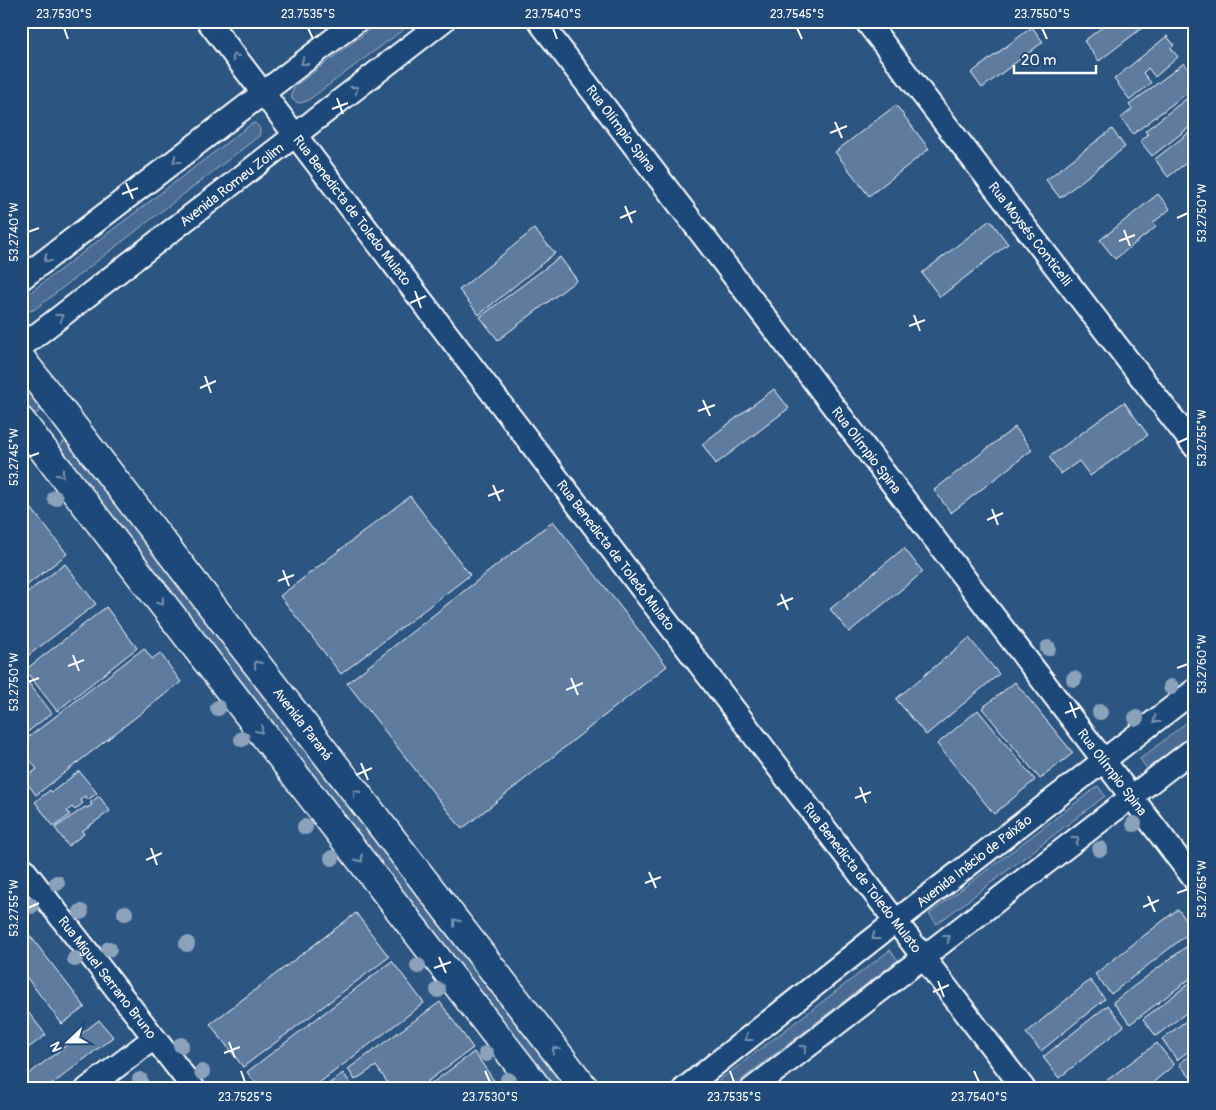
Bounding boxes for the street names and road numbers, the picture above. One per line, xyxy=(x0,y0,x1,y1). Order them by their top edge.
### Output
street label: Rua Olímpio Spina xyxy=(582,82,659,175)
street label: Rua Benedicta de Toledo Mulato xyxy=(290,132,416,289)
street label: Avenida Romeu Zolim xyxy=(176,139,287,230)
street label: Rua Moysés Conticelli xyxy=(985,179,1076,290)
street label: Rua Olímpio Spina xyxy=(828,403,905,497)
street label: Rua Benedicta de Toledo Mulato xyxy=(553,476,679,634)
street label: Avenida Paraná xyxy=(269,684,336,764)
street label: Rua Olímpio Spina xyxy=(1074,725,1151,819)
street label: Rua Benedicta de Toledo Mulato xyxy=(800,799,926,956)
street label: Avenida Inácio de Paixão xyxy=(913,810,1036,911)
street label: Rua Miguel Serrano Bruno xyxy=(55,913,161,1042)

